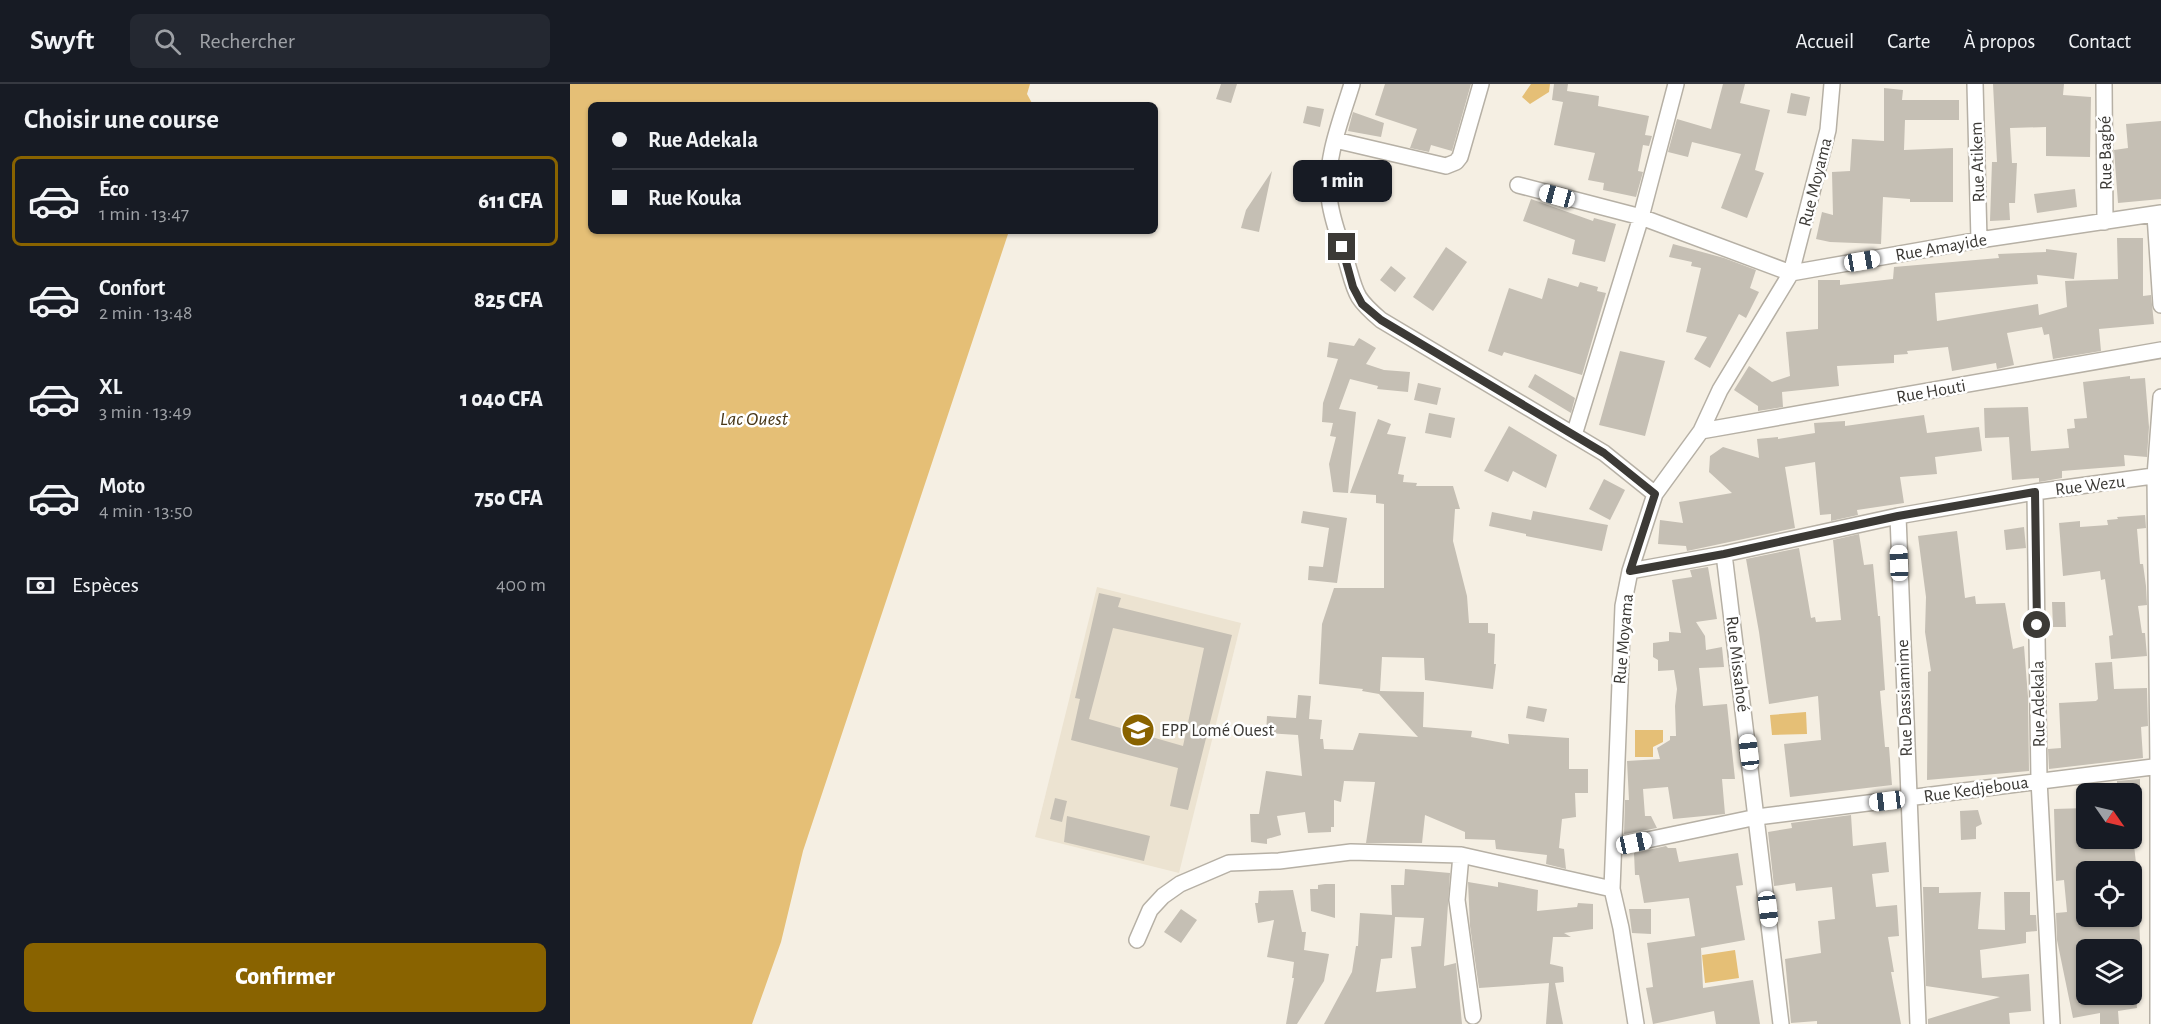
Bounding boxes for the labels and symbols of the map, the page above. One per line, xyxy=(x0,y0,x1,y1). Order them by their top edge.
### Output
street label: Rue Bagbé xyxy=(2096,116,2116,190)
street label: Rue Atikem xyxy=(1968,121,1988,203)
street label: Rue Moyama xyxy=(1796,136,1836,228)
callout: 1 min xyxy=(1292,160,1392,202)
car xyxy=(1537,183,1577,209)
street label: Rue Amayide xyxy=(1894,231,1988,265)
route end xyxy=(1328,233,1355,260)
car xyxy=(1843,249,1881,273)
street label: Rue Houti xyxy=(1895,377,1967,407)
water label: Lac Ouest xyxy=(720,409,789,429)
street label: Rue Wezu xyxy=(2054,473,2126,499)
car xyxy=(1889,545,1909,581)
street label: Rue Moyama xyxy=(1611,593,1637,685)
route start xyxy=(2023,611,2050,638)
street label: Rue Missahoé xyxy=(1722,615,1752,713)
street label: Rue Dassiamime xyxy=(1894,639,1916,757)
street label: Rue Adekala xyxy=(2029,660,2049,747)
school or university icon: EPP Lomé Ouest xyxy=(1120,712,1156,748)
place label: EPP Lomé Ouest xyxy=(1161,722,1274,740)
car xyxy=(1738,733,1760,771)
street label: Rue Kedjeboua xyxy=(1923,774,2030,806)
north arrow xyxy=(2076,783,2142,849)
car xyxy=(1868,790,1906,812)
car xyxy=(1615,830,1653,856)
car xyxy=(1757,890,1779,928)

